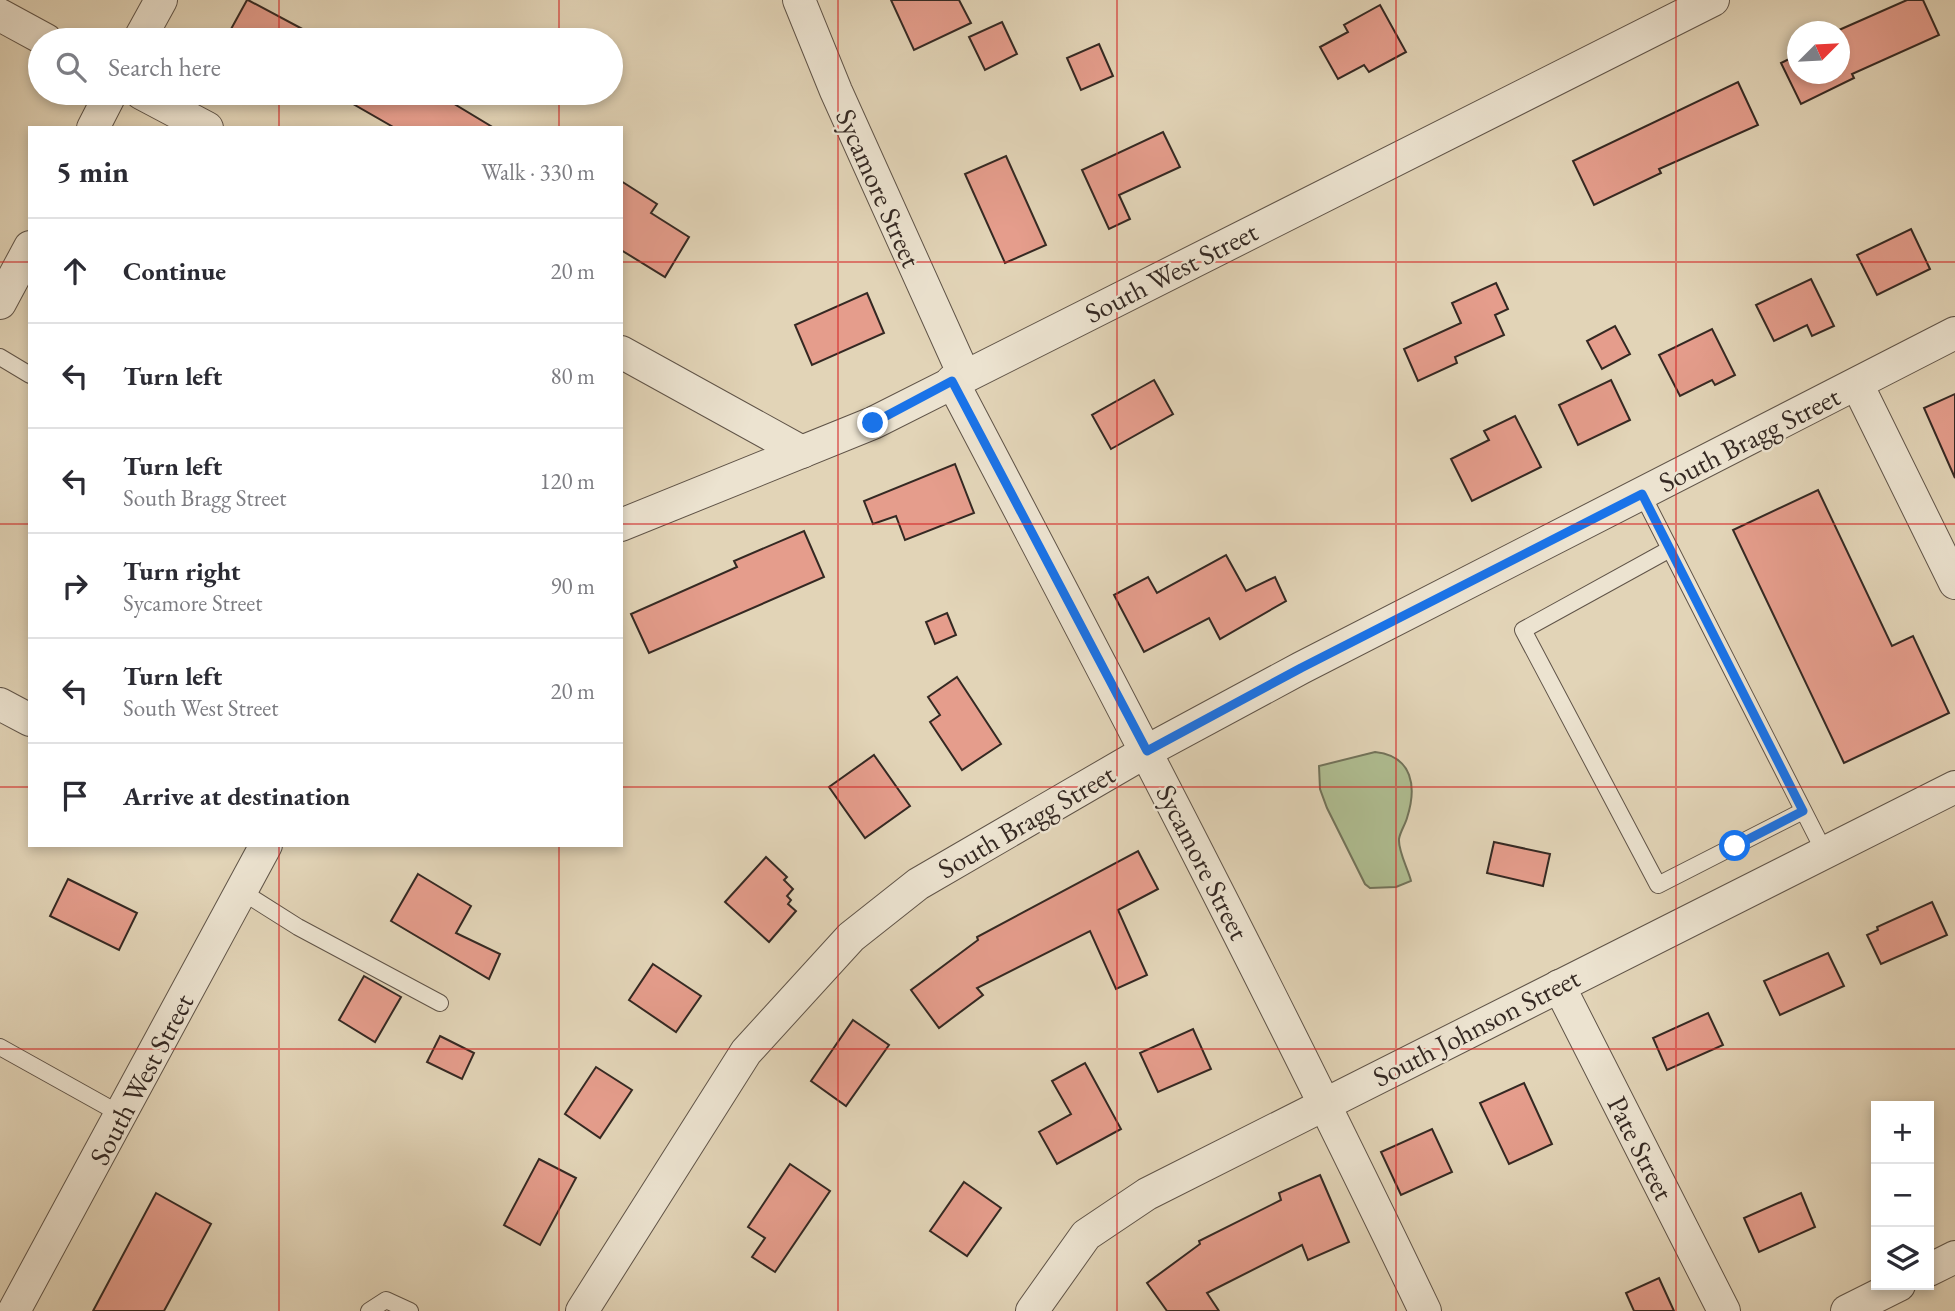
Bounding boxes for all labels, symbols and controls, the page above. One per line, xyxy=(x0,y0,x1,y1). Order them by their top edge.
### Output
north arrow xyxy=(1787,21,1850,84)
search box xyxy=(28,28,623,105)
icon: search xyxy=(52,48,90,86)
text: Search here xyxy=(108,50,221,84)
street label: Sycamore Street xyxy=(828,103,930,273)
text: 5 min xyxy=(56,152,129,191)
text: Walk · 330 m xyxy=(481,157,595,187)
street label: South West Street xyxy=(1079,213,1264,331)
icon: ahead xyxy=(56,252,94,290)
text: Continue xyxy=(123,254,226,288)
text: 20 m xyxy=(550,256,595,286)
icon: left xyxy=(56,357,94,395)
text: Turn left xyxy=(123,359,222,393)
text: 80 m xyxy=(550,361,595,391)
street label: South Bragg Street xyxy=(1652,378,1846,500)
route end xyxy=(857,407,888,438)
text: Turn left xyxy=(123,449,222,483)
icon: left xyxy=(56,462,94,500)
text: 120 m xyxy=(539,466,595,496)
text: South Bragg Street xyxy=(123,483,286,513)
text: Turn right xyxy=(123,554,241,588)
icon: right xyxy=(56,567,94,605)
text: 90 m xyxy=(550,571,595,601)
text: Sycamore Street xyxy=(123,588,262,618)
text: Turn left xyxy=(123,659,222,693)
icon: left xyxy=(56,672,94,710)
text: 20 m xyxy=(550,676,595,706)
text: South West Street xyxy=(123,693,278,723)
street label: South Bragg Street xyxy=(931,756,1121,886)
icon: arrive xyxy=(56,777,94,815)
street label: Sycamore Street xyxy=(1148,778,1258,946)
text: Arrive at destination xyxy=(123,779,350,813)
route start xyxy=(1719,830,1750,861)
street label: South Johnson Street xyxy=(1367,959,1586,1095)
street label: South West Street xyxy=(81,987,201,1171)
street label: Pate Street xyxy=(1600,1090,1683,1206)
map controls xyxy=(1871,1101,1934,1290)
button: + xyxy=(1871,1101,1934,1164)
button: − xyxy=(1871,1164,1934,1227)
button: layers xyxy=(1871,1227,1934,1290)

